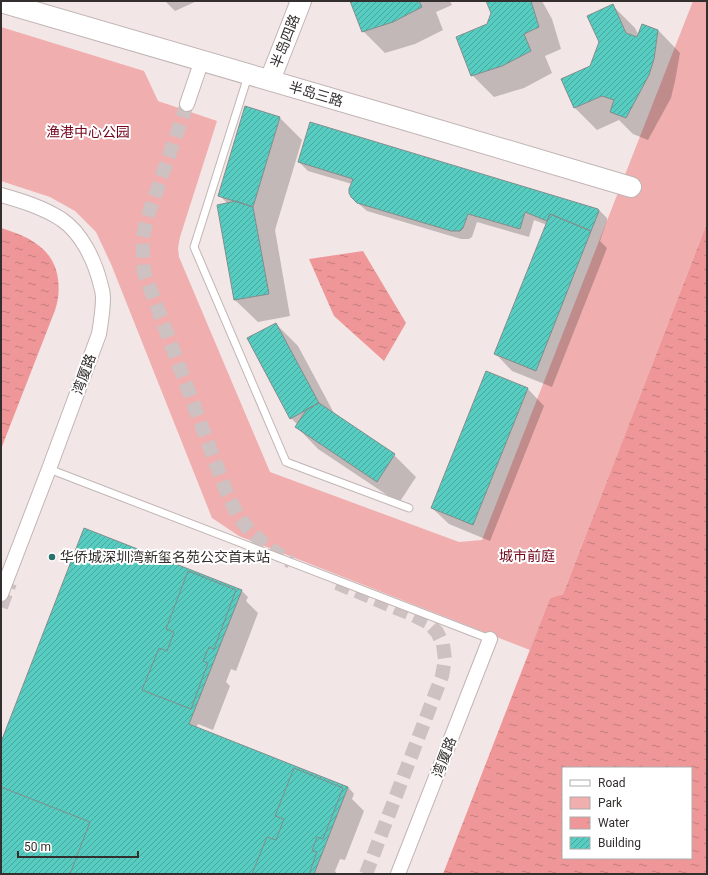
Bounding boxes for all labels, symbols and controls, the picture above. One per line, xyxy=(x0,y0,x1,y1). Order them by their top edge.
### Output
street label: 半岛四路 xyxy=(267,12,303,70)
street label: 半岛三路 xyxy=(287,79,345,109)
park label: 渔港中心公园 xyxy=(46,124,130,140)
street label: 湾厦路 xyxy=(69,352,99,396)
park label: 城市前庭 xyxy=(499,548,555,564)
place label: 华侨城深圳湾新玺名苑公交首末站 xyxy=(60,549,270,565)
marker: 华侨城深圳湾新玺名苑公交首末站 xyxy=(47,552,57,562)
street label: 湾厦路 xyxy=(429,735,459,779)
legend xyxy=(562,767,692,859)
text: Road xyxy=(598,776,626,790)
text: Park xyxy=(598,796,623,810)
text: Water xyxy=(598,816,629,830)
scale bar xyxy=(18,833,138,859)
text: Building xyxy=(598,836,641,850)
text: 50 m xyxy=(24,840,51,854)

